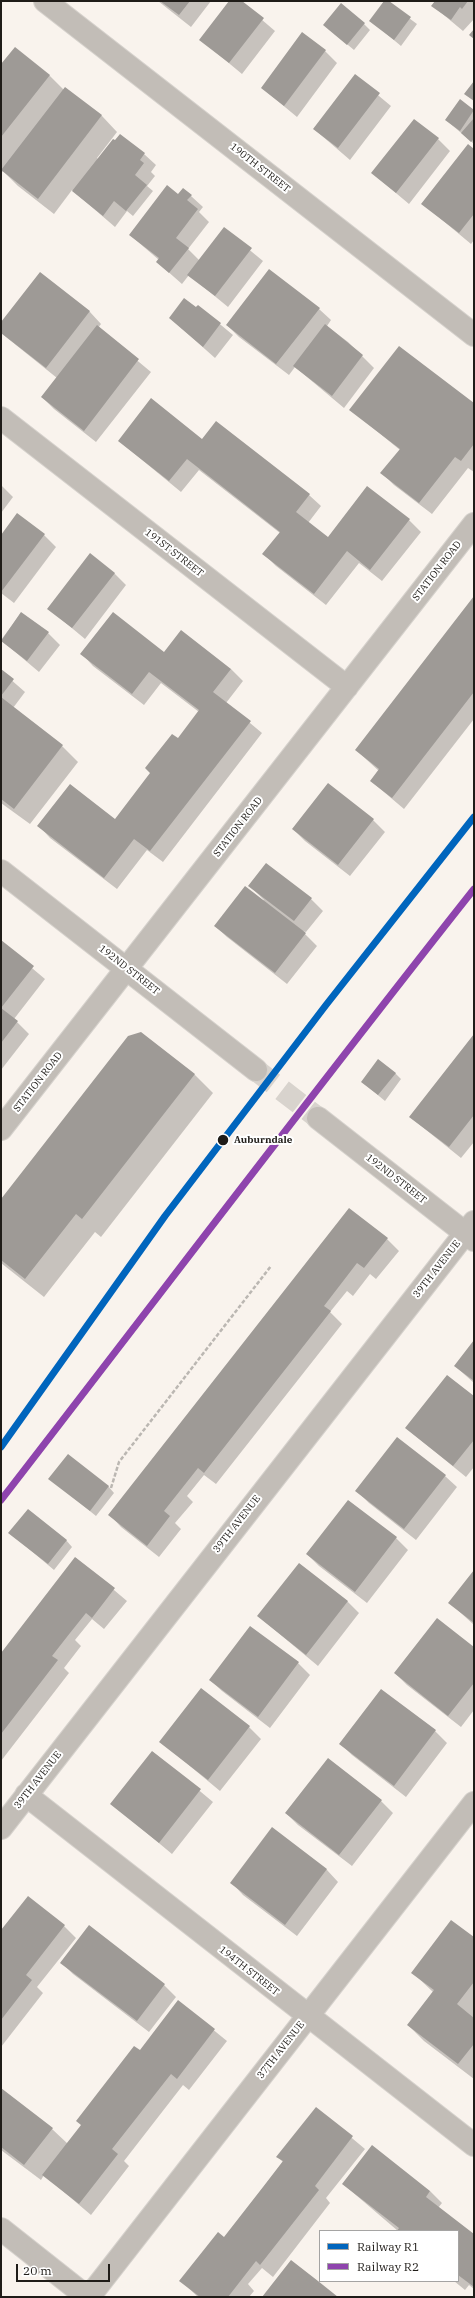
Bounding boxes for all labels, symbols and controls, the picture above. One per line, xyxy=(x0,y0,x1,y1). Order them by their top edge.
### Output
street label: 190TH STREET xyxy=(228,141,292,195)
street label: 191ST STREET xyxy=(142,526,206,580)
street label: STATION ROAD xyxy=(410,539,464,603)
street label: STATION ROAD xyxy=(211,795,265,859)
street label: 192ND STREET xyxy=(96,943,162,997)
street label: STATION ROAD xyxy=(11,1050,65,1114)
marker: Auburndale xyxy=(216,1133,230,1147)
place label: Auburndale xyxy=(234,1134,292,1146)
street label: 192ND STREET xyxy=(363,1152,429,1206)
street label: 39TH AVENUE xyxy=(411,1238,463,1300)
street label: 39TH AVENUE xyxy=(211,1493,263,1555)
street label: 39TH AVENUE xyxy=(12,1749,64,1811)
street label: 194TH STREET xyxy=(217,1944,281,1998)
street label: 37TH AVENUE xyxy=(255,2019,307,2081)
legend xyxy=(319,2230,459,2282)
text: Railway R1 xyxy=(357,2239,419,2254)
scale bar xyxy=(18,2256,112,2282)
text: Railway R2 xyxy=(357,2259,419,2274)
text: 20 m xyxy=(23,2263,52,2278)

